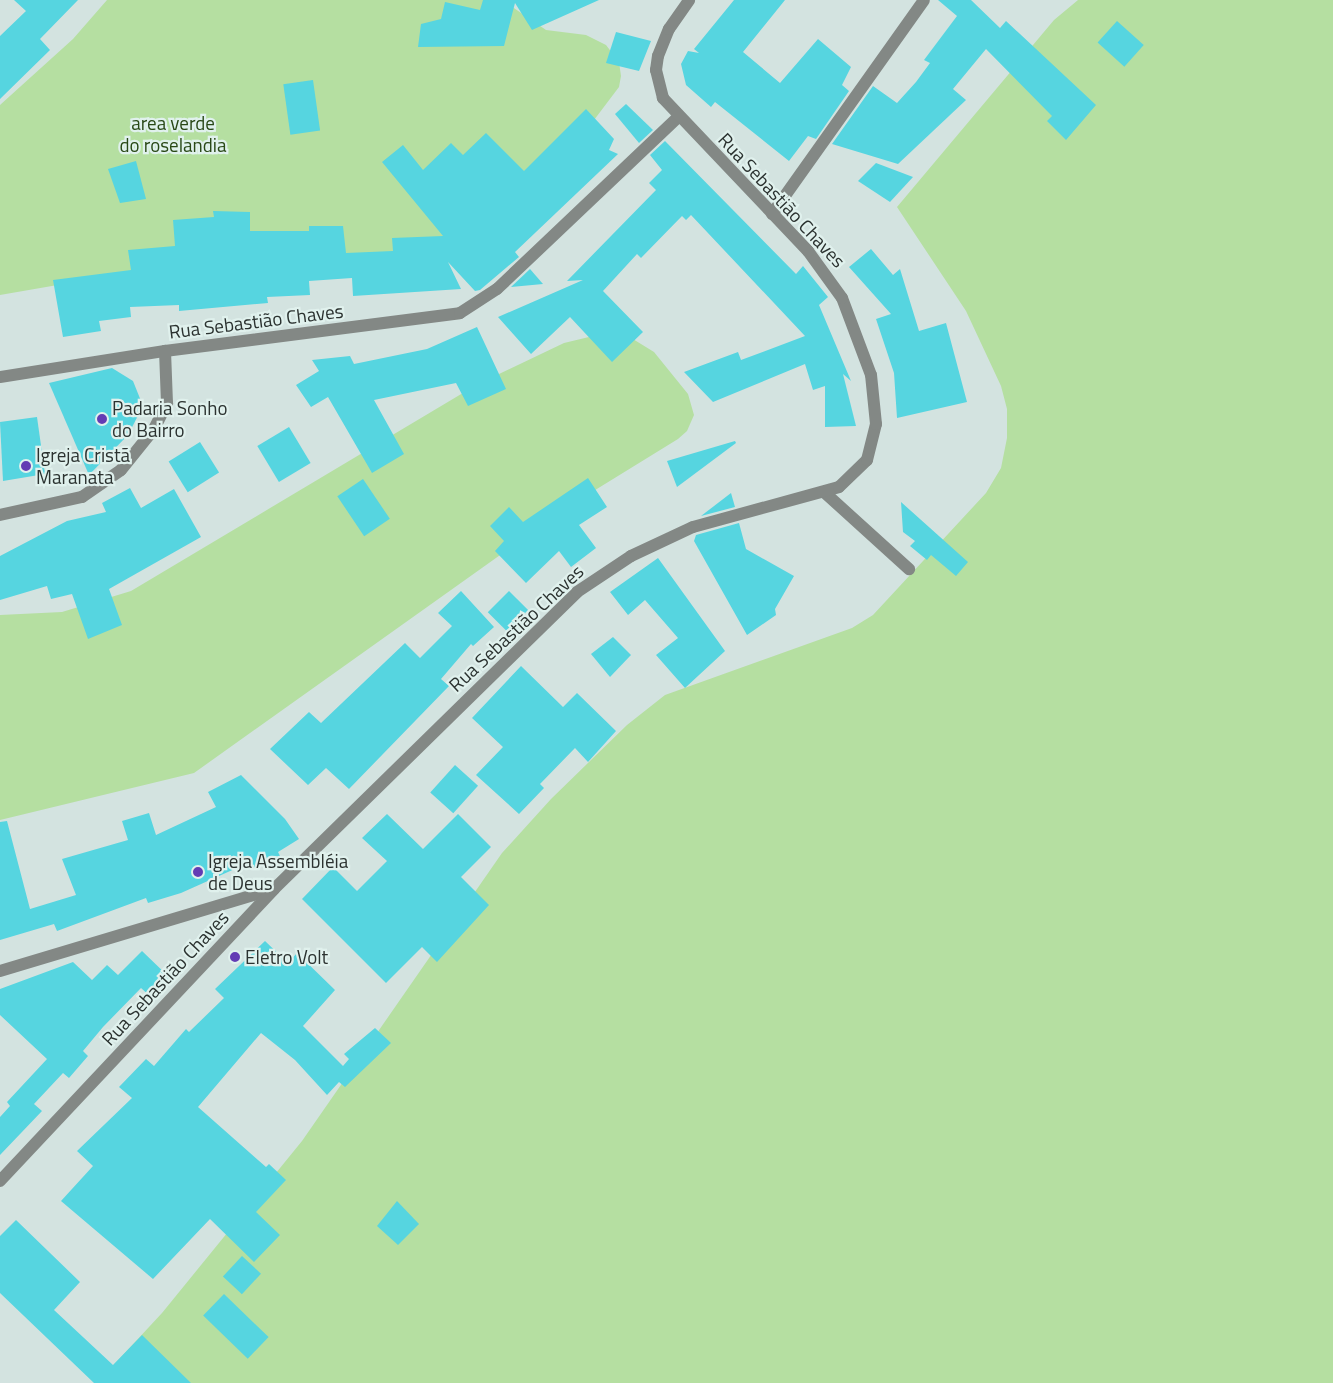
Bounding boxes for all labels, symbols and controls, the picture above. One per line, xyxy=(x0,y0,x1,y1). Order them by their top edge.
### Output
park label: area verde do roselandia xyxy=(120,112,226,156)
street label: Rua Sebastião Chaves xyxy=(714,128,850,272)
street label: Rua Sebastião Chaves xyxy=(167,299,345,343)
place label: Padaria Sonho do Bairro xyxy=(112,397,227,441)
marker: Padaria Sonho do Bairro xyxy=(96,413,108,425)
place label: Igreja Cristã Maranata xyxy=(36,444,130,488)
marker: Igreja Cristã Maranata xyxy=(20,460,32,472)
street label: Rua Sebastião Chaves xyxy=(444,560,588,696)
place label: Igreja Assembléia de Deus xyxy=(208,850,348,894)
marker: Igreja Assembléia de Deus xyxy=(192,866,204,878)
street label: Rua Sebastião Chaves xyxy=(97,906,233,1050)
place label: Eletro Volt xyxy=(245,946,328,968)
marker: Eletro Volt xyxy=(229,951,241,963)

